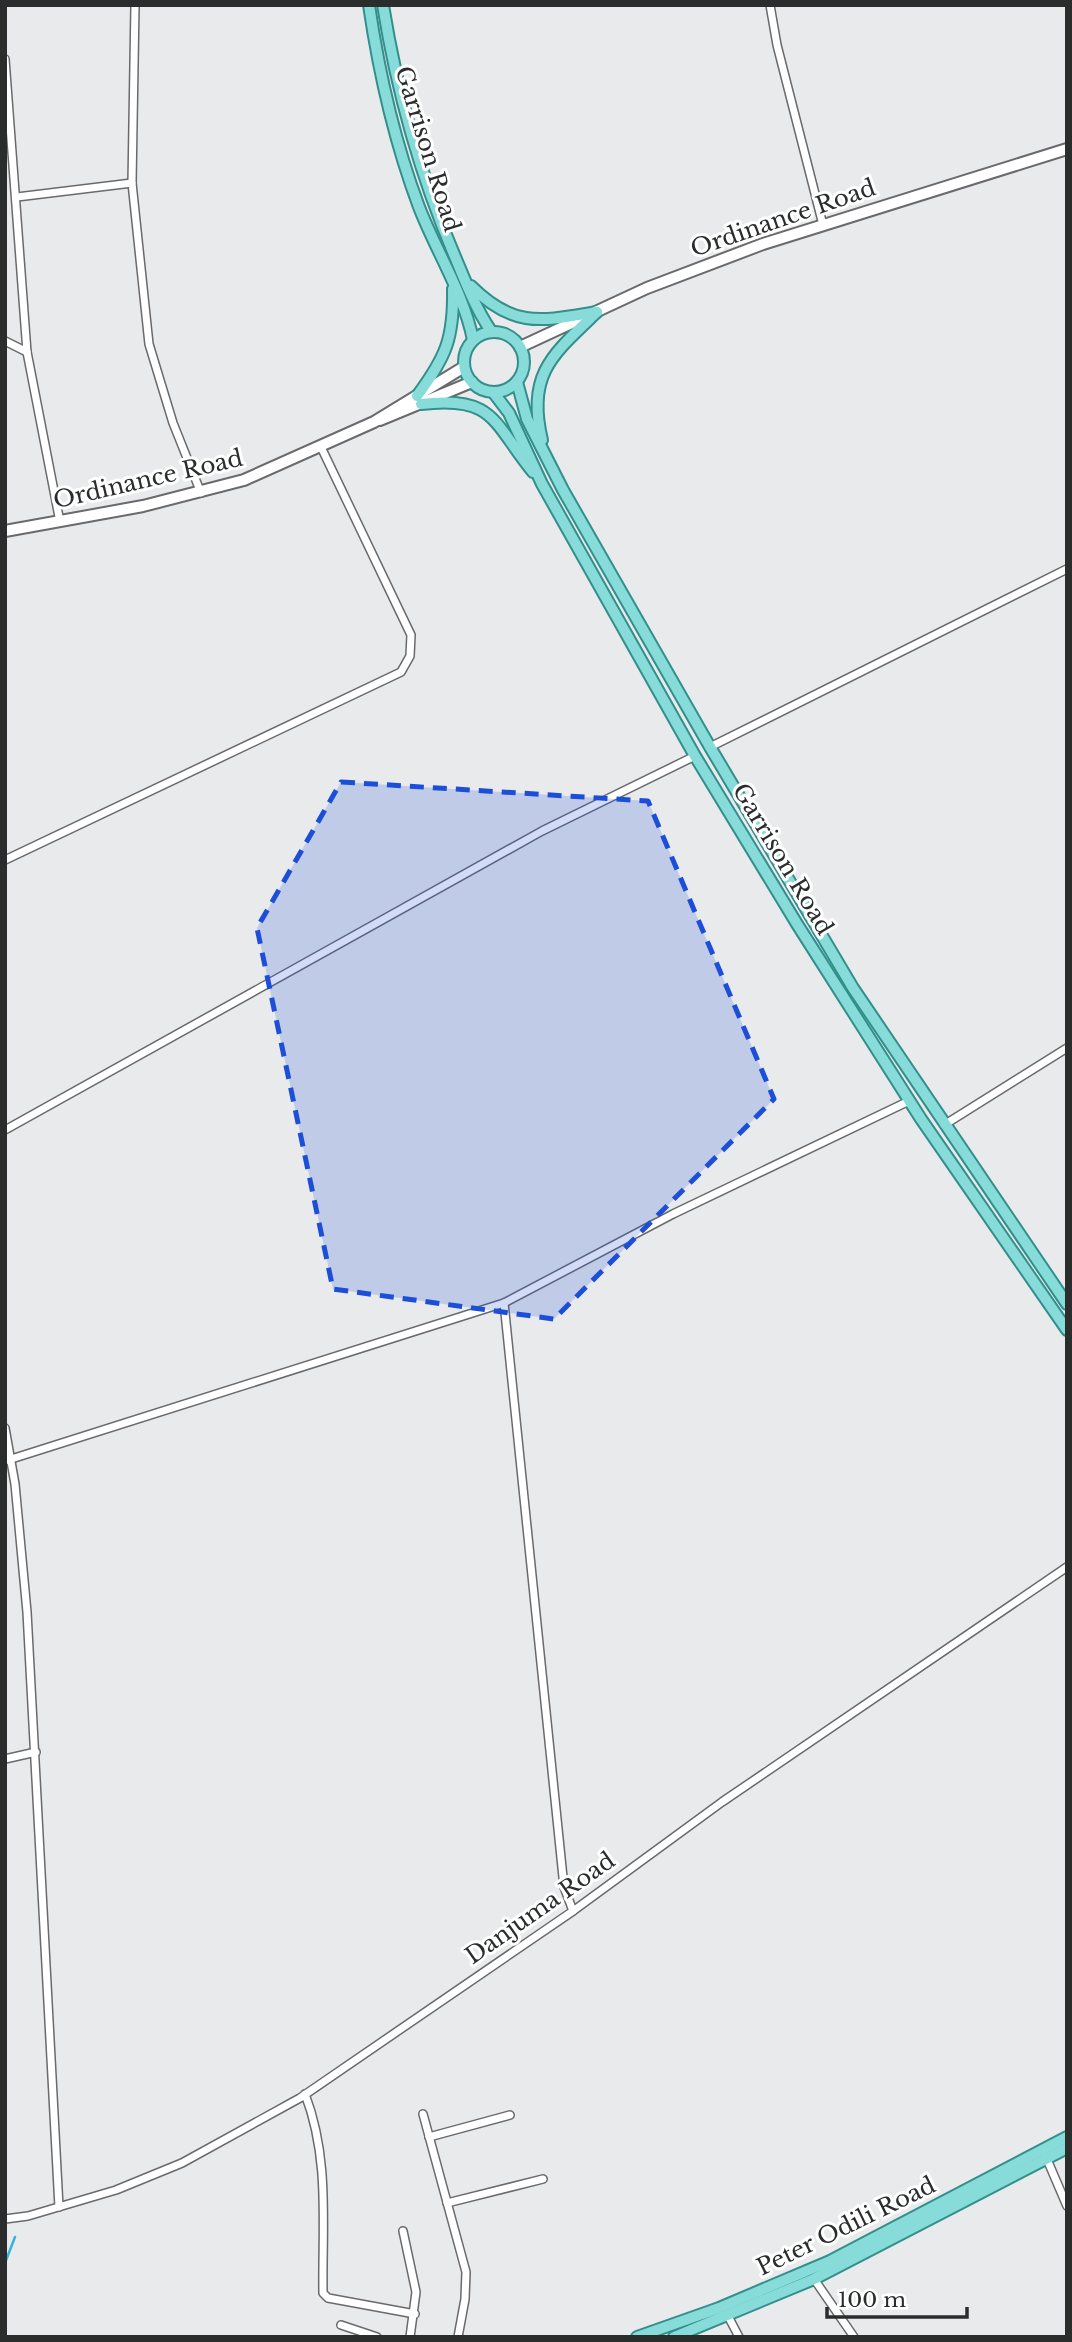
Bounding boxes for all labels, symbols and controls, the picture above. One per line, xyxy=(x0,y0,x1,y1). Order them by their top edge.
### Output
street label: Garrison Road xyxy=(390,63,466,235)
street label: Ordinance Road xyxy=(687,173,879,263)
street label: Ordinance Road xyxy=(51,444,245,514)
street label: Garrison Road xyxy=(727,778,839,940)
street label: Danjuma Road xyxy=(460,1846,620,1970)
street label: Peter Odili Road xyxy=(752,2171,940,2281)
scale bar xyxy=(827,2276,967,2320)
text: 100 m xyxy=(838,2287,906,2313)

